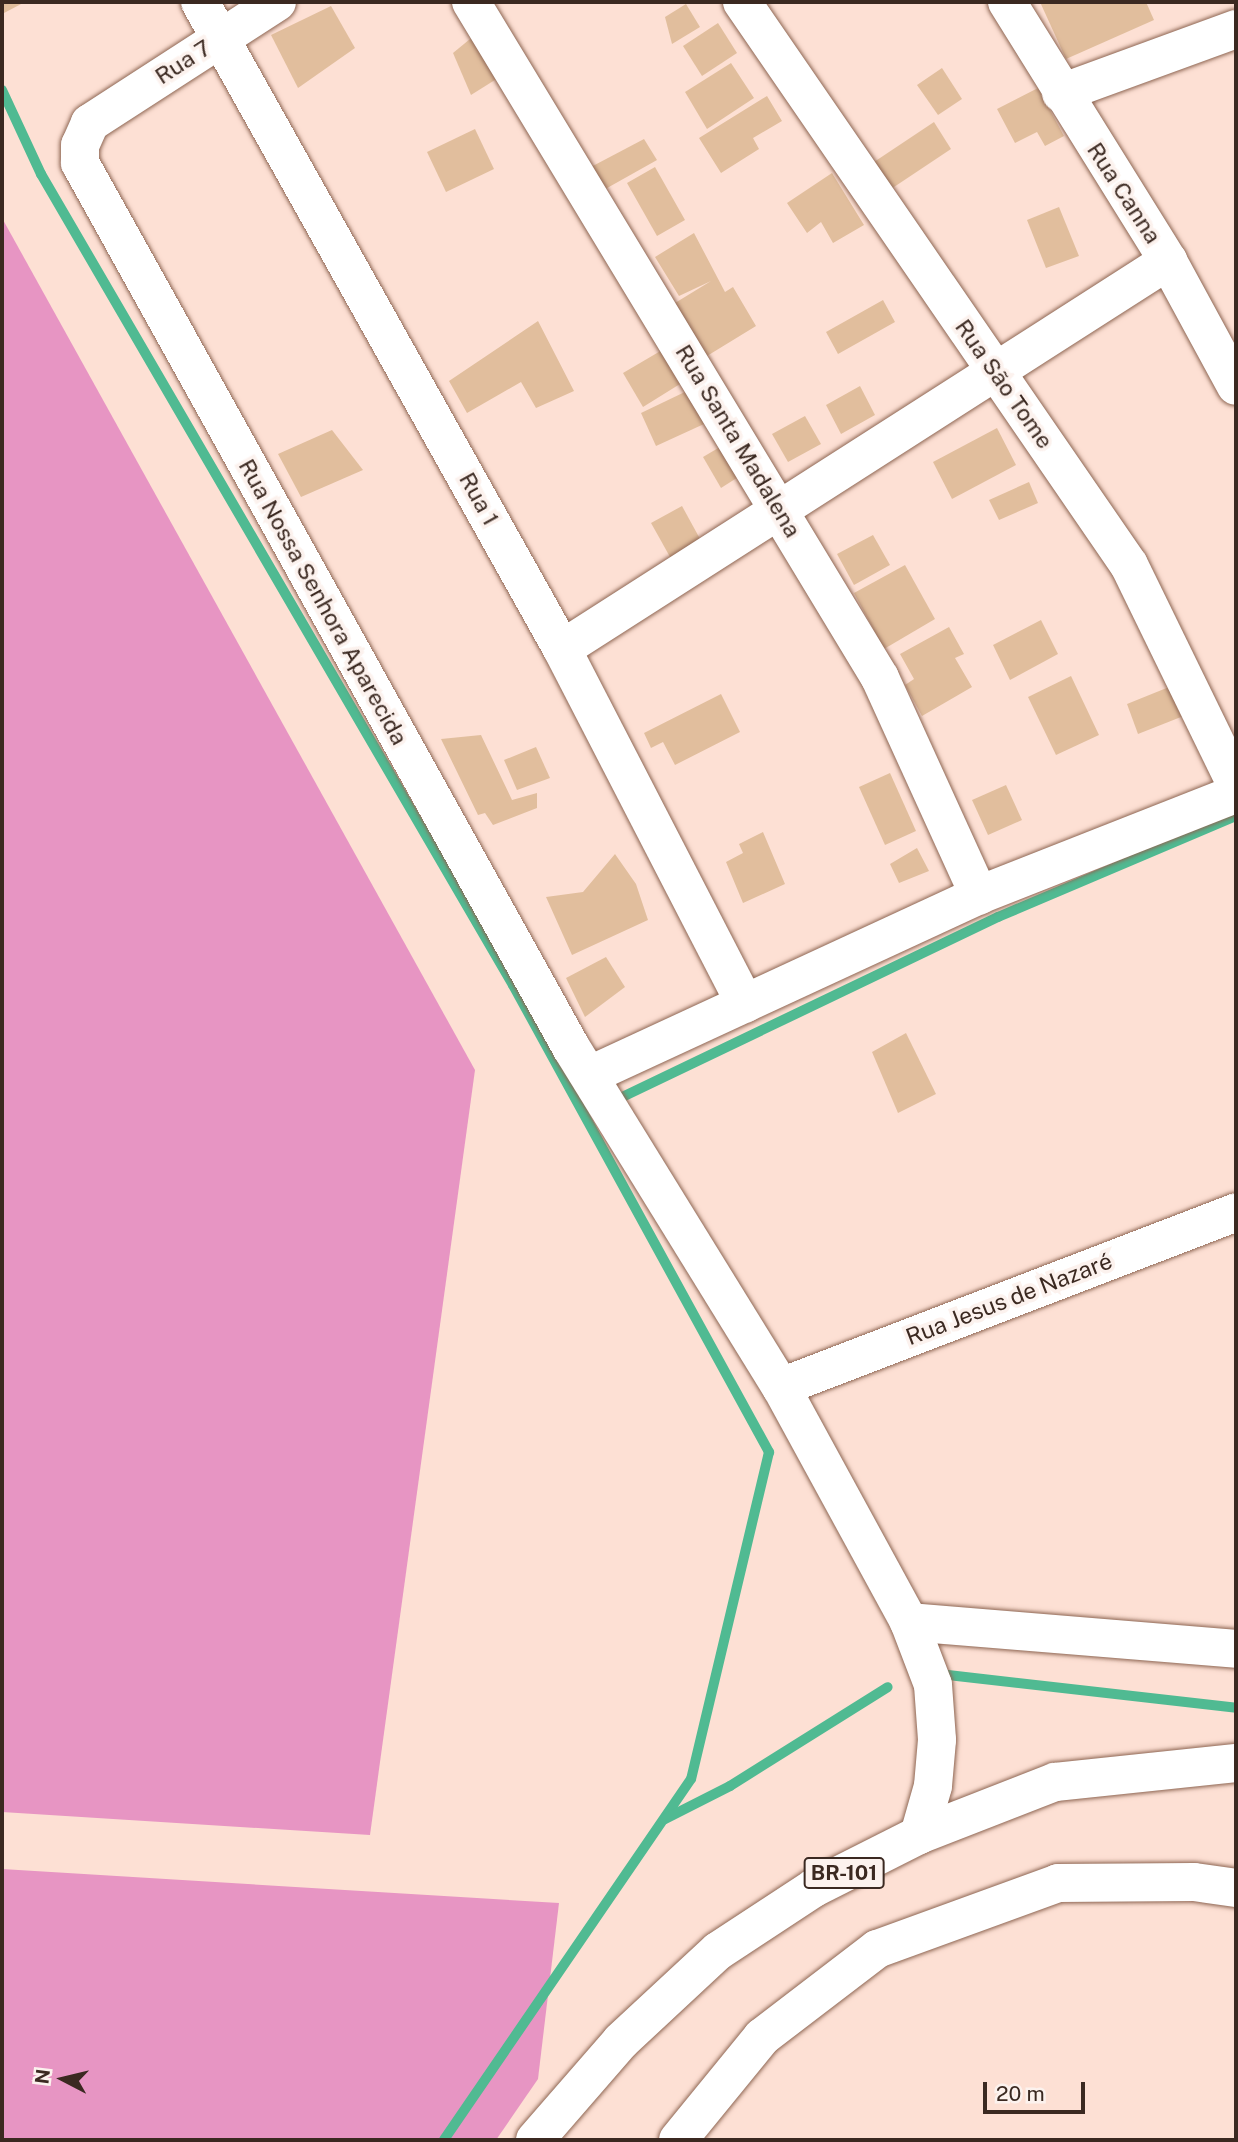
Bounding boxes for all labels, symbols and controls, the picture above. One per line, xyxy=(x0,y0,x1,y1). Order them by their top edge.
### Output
street label: Rua 7 xyxy=(150,34,216,90)
street label: Rua Canna xyxy=(1081,137,1167,249)
street label: Rua São Tome xyxy=(949,314,1059,454)
street label: Rua Santa Madalena xyxy=(670,340,806,542)
street label: Rua Nossa Senhora Aparecida xyxy=(233,454,413,750)
street label: Rua 1 xyxy=(453,468,505,530)
street label: Rua Jesus de Nazaré xyxy=(902,1247,1116,1351)
road number: BR-101 xyxy=(802,1856,886,1890)
north arrow xyxy=(28,2044,98,2114)
text: N xyxy=(30,2068,54,2085)
scale bar xyxy=(986,2068,1088,2112)
text: 20 m xyxy=(996,2081,1045,2106)

